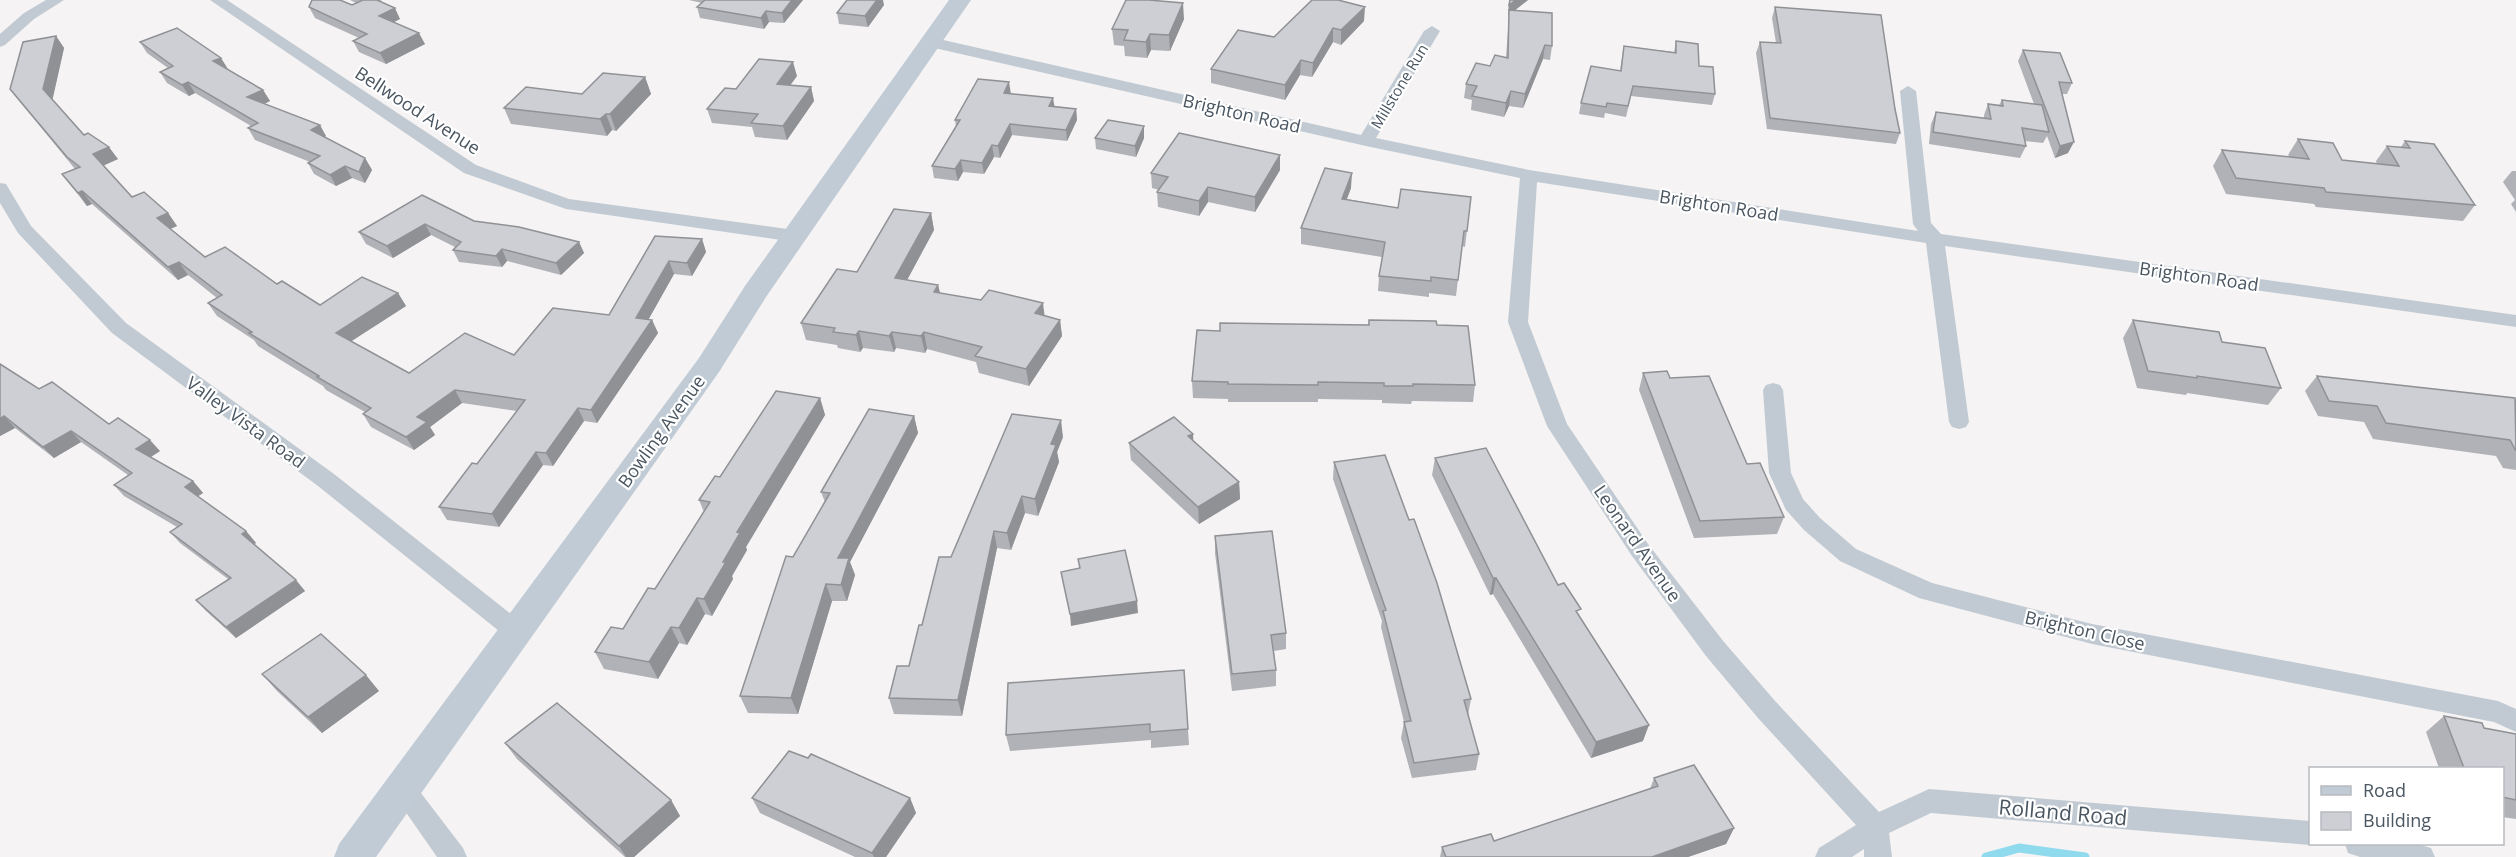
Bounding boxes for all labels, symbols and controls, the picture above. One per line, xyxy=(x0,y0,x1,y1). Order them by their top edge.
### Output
street label: Millstone Run xyxy=(1366,40,1432,132)
street label: Bellwood Avenue xyxy=(351,61,485,159)
street label: Brighton Road xyxy=(1181,88,1303,138)
street label: Brighton Road xyxy=(1658,184,1780,226)
street label: Brighton Road xyxy=(2138,256,2260,296)
street label: Bowling Avenue xyxy=(612,370,710,492)
street label: Valley Vista Road xyxy=(182,371,310,473)
street label: Leonard Avenue xyxy=(1589,480,1687,606)
street label: Brighton Close xyxy=(2023,605,2147,655)
legend xyxy=(2309,767,2504,845)
text: Road xyxy=(2363,778,2406,802)
street label: Rolland Road xyxy=(1997,792,2129,832)
text: Building xyxy=(2363,808,2431,832)

